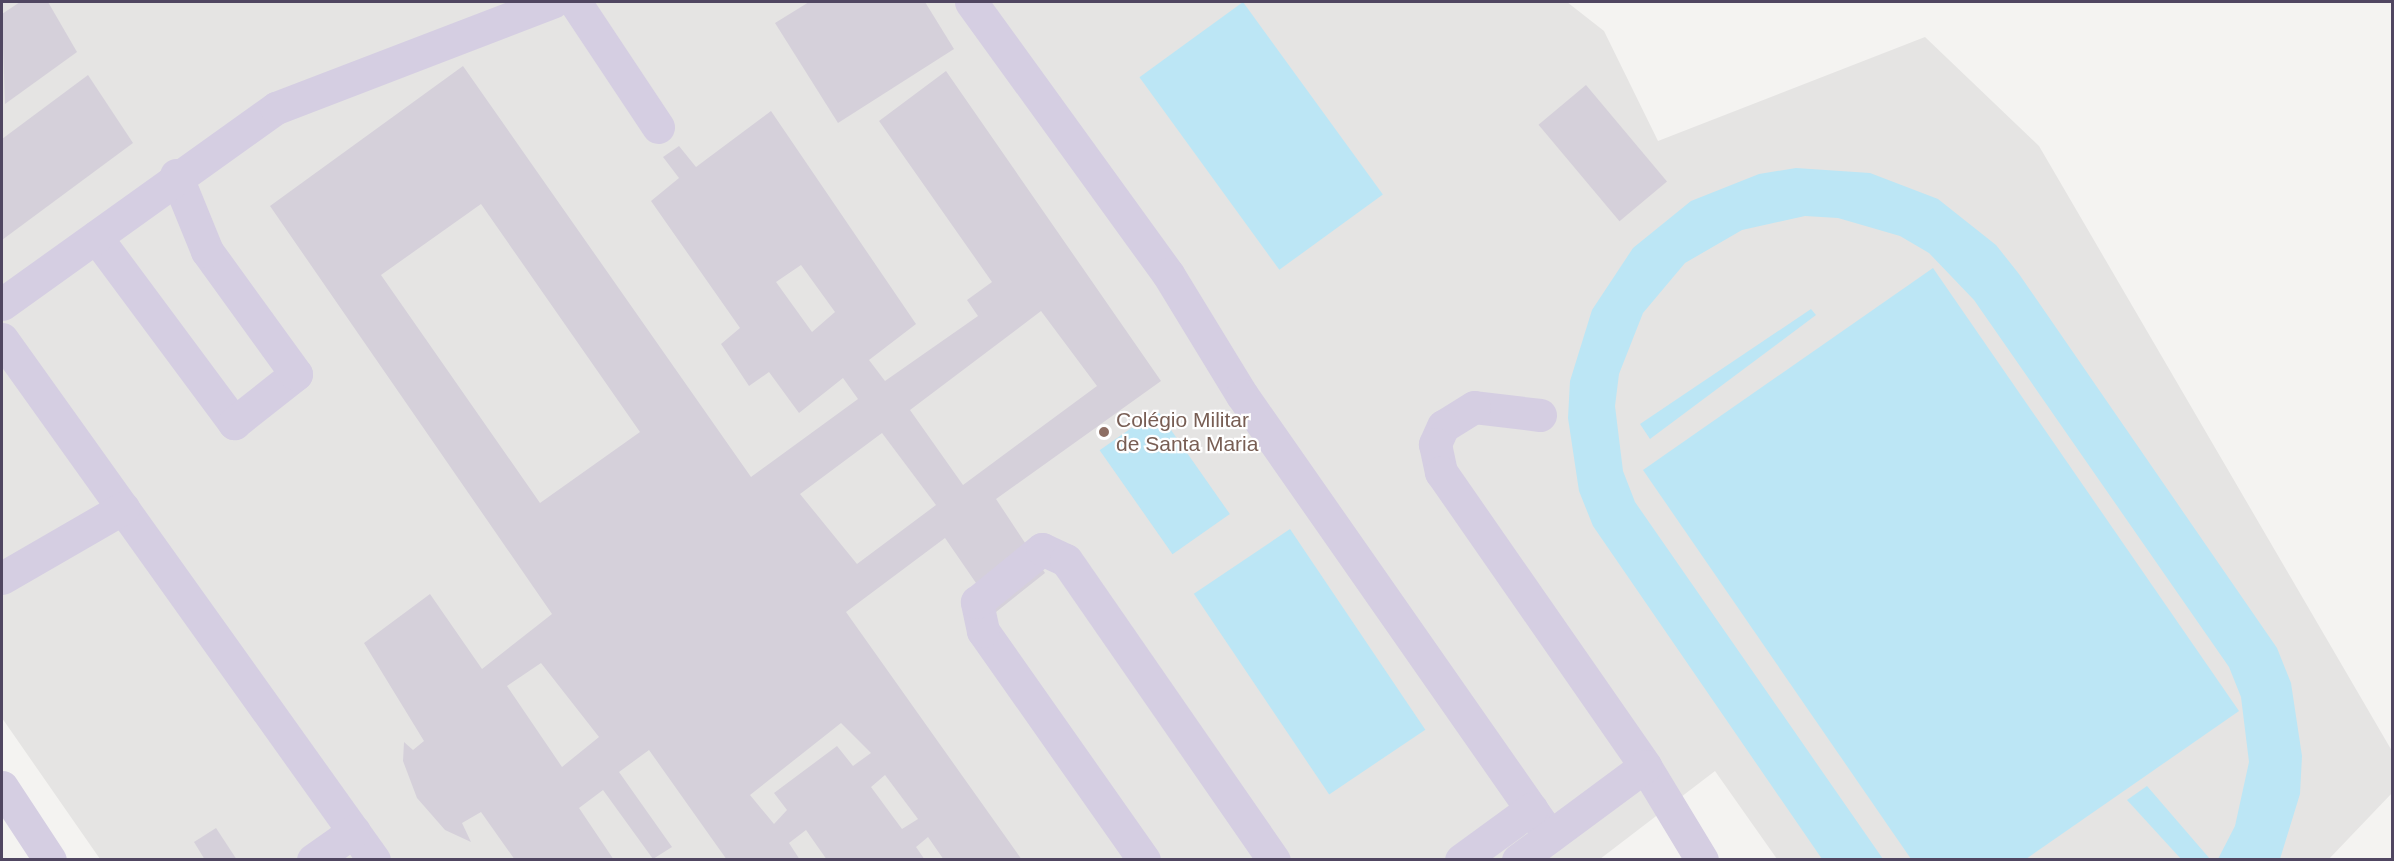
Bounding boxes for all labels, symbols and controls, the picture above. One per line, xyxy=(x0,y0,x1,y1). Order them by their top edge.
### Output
place label: Colégio Militar de Santa Maria xyxy=(1116,407,1258,457)
marker: Colégio Militar de Santa Maria xyxy=(1097,425,1111,439)

